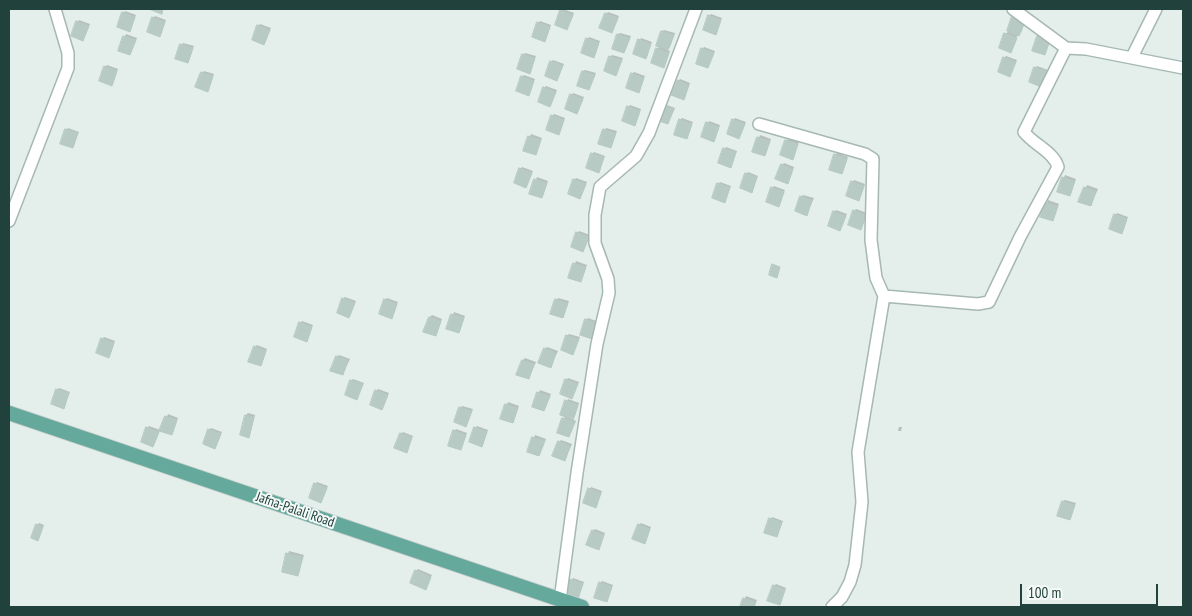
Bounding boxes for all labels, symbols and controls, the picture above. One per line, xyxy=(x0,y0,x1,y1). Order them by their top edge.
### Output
street label: Jafna-Palali Road xyxy=(254,489,336,531)
scale bar xyxy=(1022,574,1160,606)
text: 100 m xyxy=(1028,583,1061,602)

